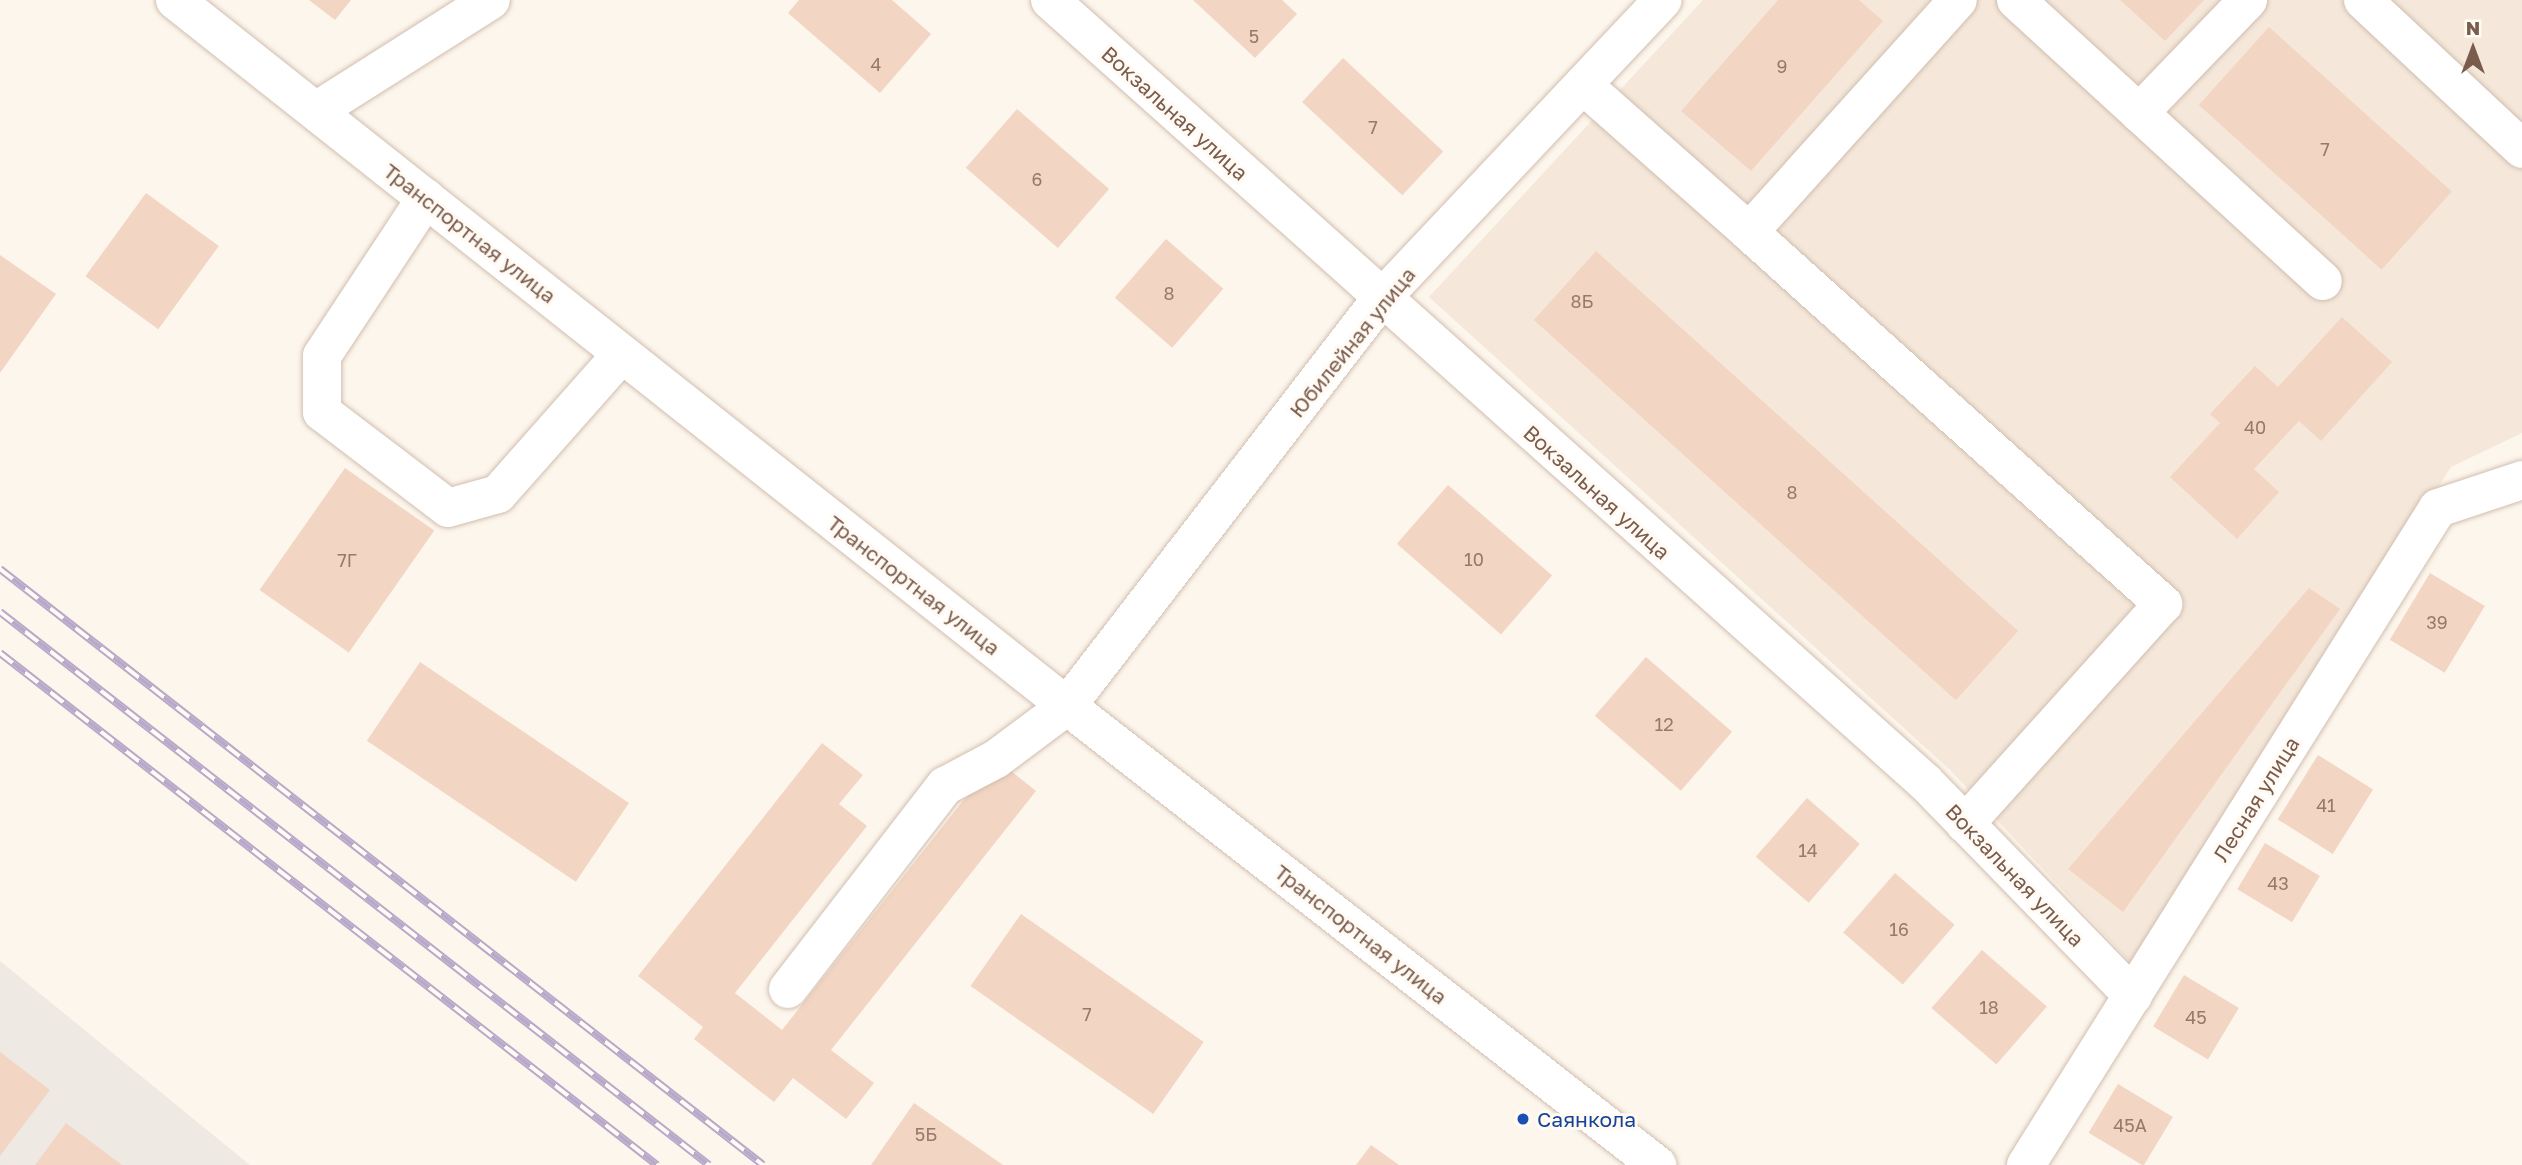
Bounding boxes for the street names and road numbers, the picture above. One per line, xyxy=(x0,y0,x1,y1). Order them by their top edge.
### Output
street label: Вокзальная улица xyxy=(1097,41,1253,185)
street label: Транспортная улица xyxy=(379,158,561,308)
street label: Юбилейная улица xyxy=(1284,262,1420,422)
street label: Вокзальная улица xyxy=(1519,420,1675,564)
street label: Транспортная улица xyxy=(823,510,1005,660)
street label: Лесная улица xyxy=(2208,732,2304,866)
street label: Вокзальная улица xyxy=(1941,799,2089,951)
street label: Транспортная улица xyxy=(1270,859,1452,1009)

